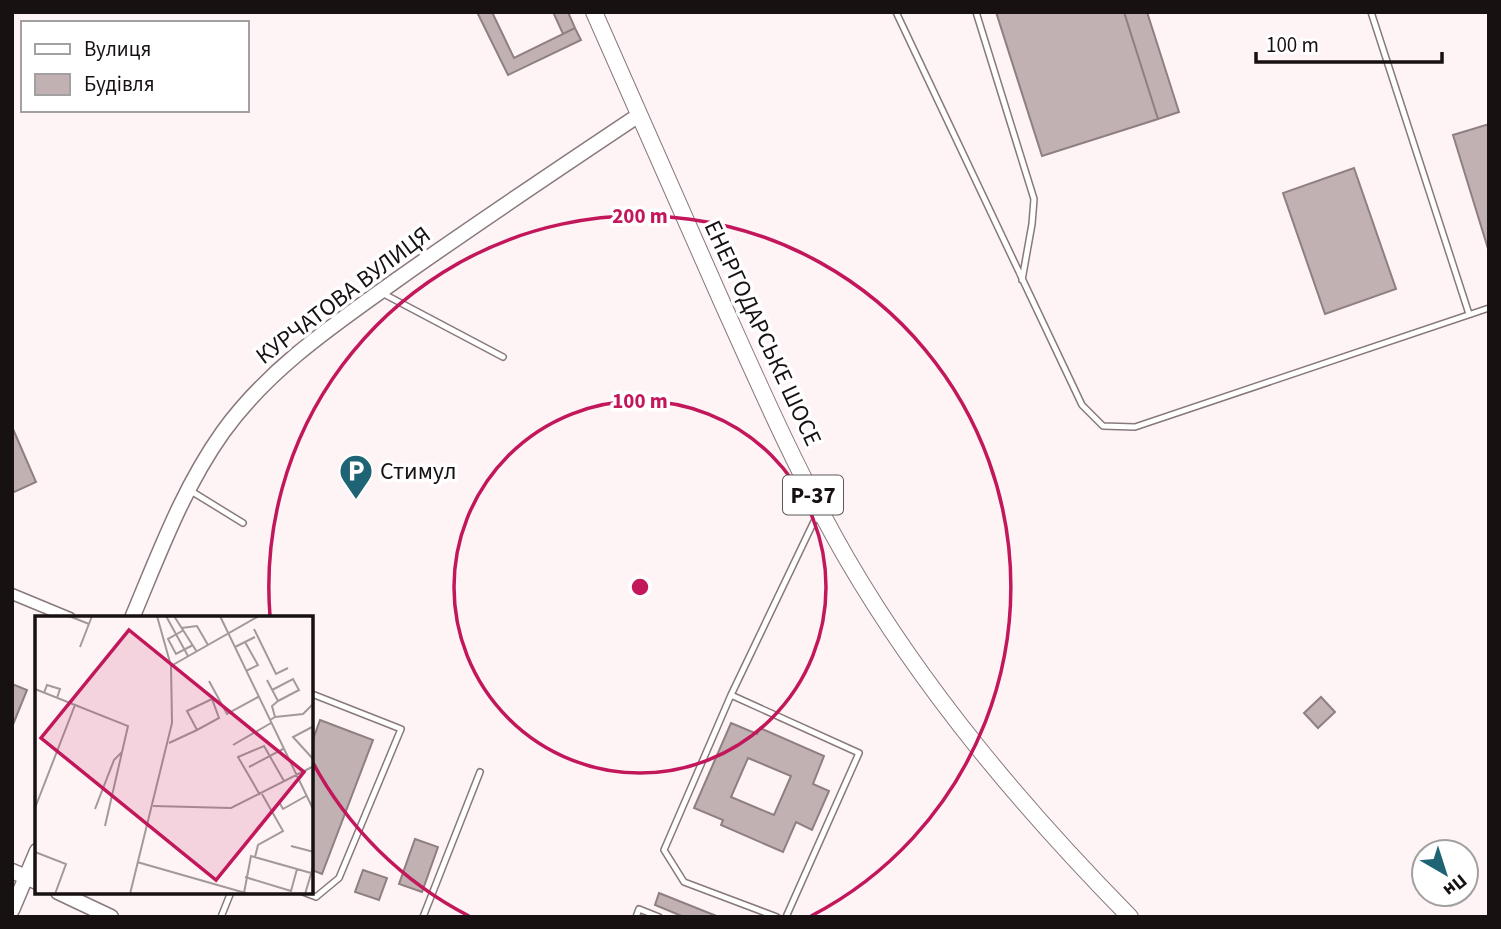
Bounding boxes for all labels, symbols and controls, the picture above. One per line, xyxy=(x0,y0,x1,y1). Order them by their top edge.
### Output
legend xyxy=(21,21,248,112)
scale bar xyxy=(1256,21,1442,65)
text: 100 m xyxy=(1266,30,1319,60)
text: Вулиця xyxy=(84,34,151,64)
text: Будівля xyxy=(84,69,155,99)
text: 200 m xyxy=(612,201,668,231)
street label: ЕНЕРГОДАРСЬКЕ ШОСЕ xyxy=(695,215,830,452)
street label: КУРЧАТОВА ВУЛИЦЯ xyxy=(248,218,438,373)
text: 100 m xyxy=(612,386,668,416)
parking icon: Стимул xyxy=(337,452,375,501)
place label: Стимул xyxy=(380,454,457,489)
road number: Р-37 xyxy=(783,475,843,514)
centre of rings xyxy=(628,575,652,599)
inset map xyxy=(35,616,313,894)
north arrow xyxy=(1410,838,1480,908)
text: Пн xyxy=(1437,867,1472,903)

